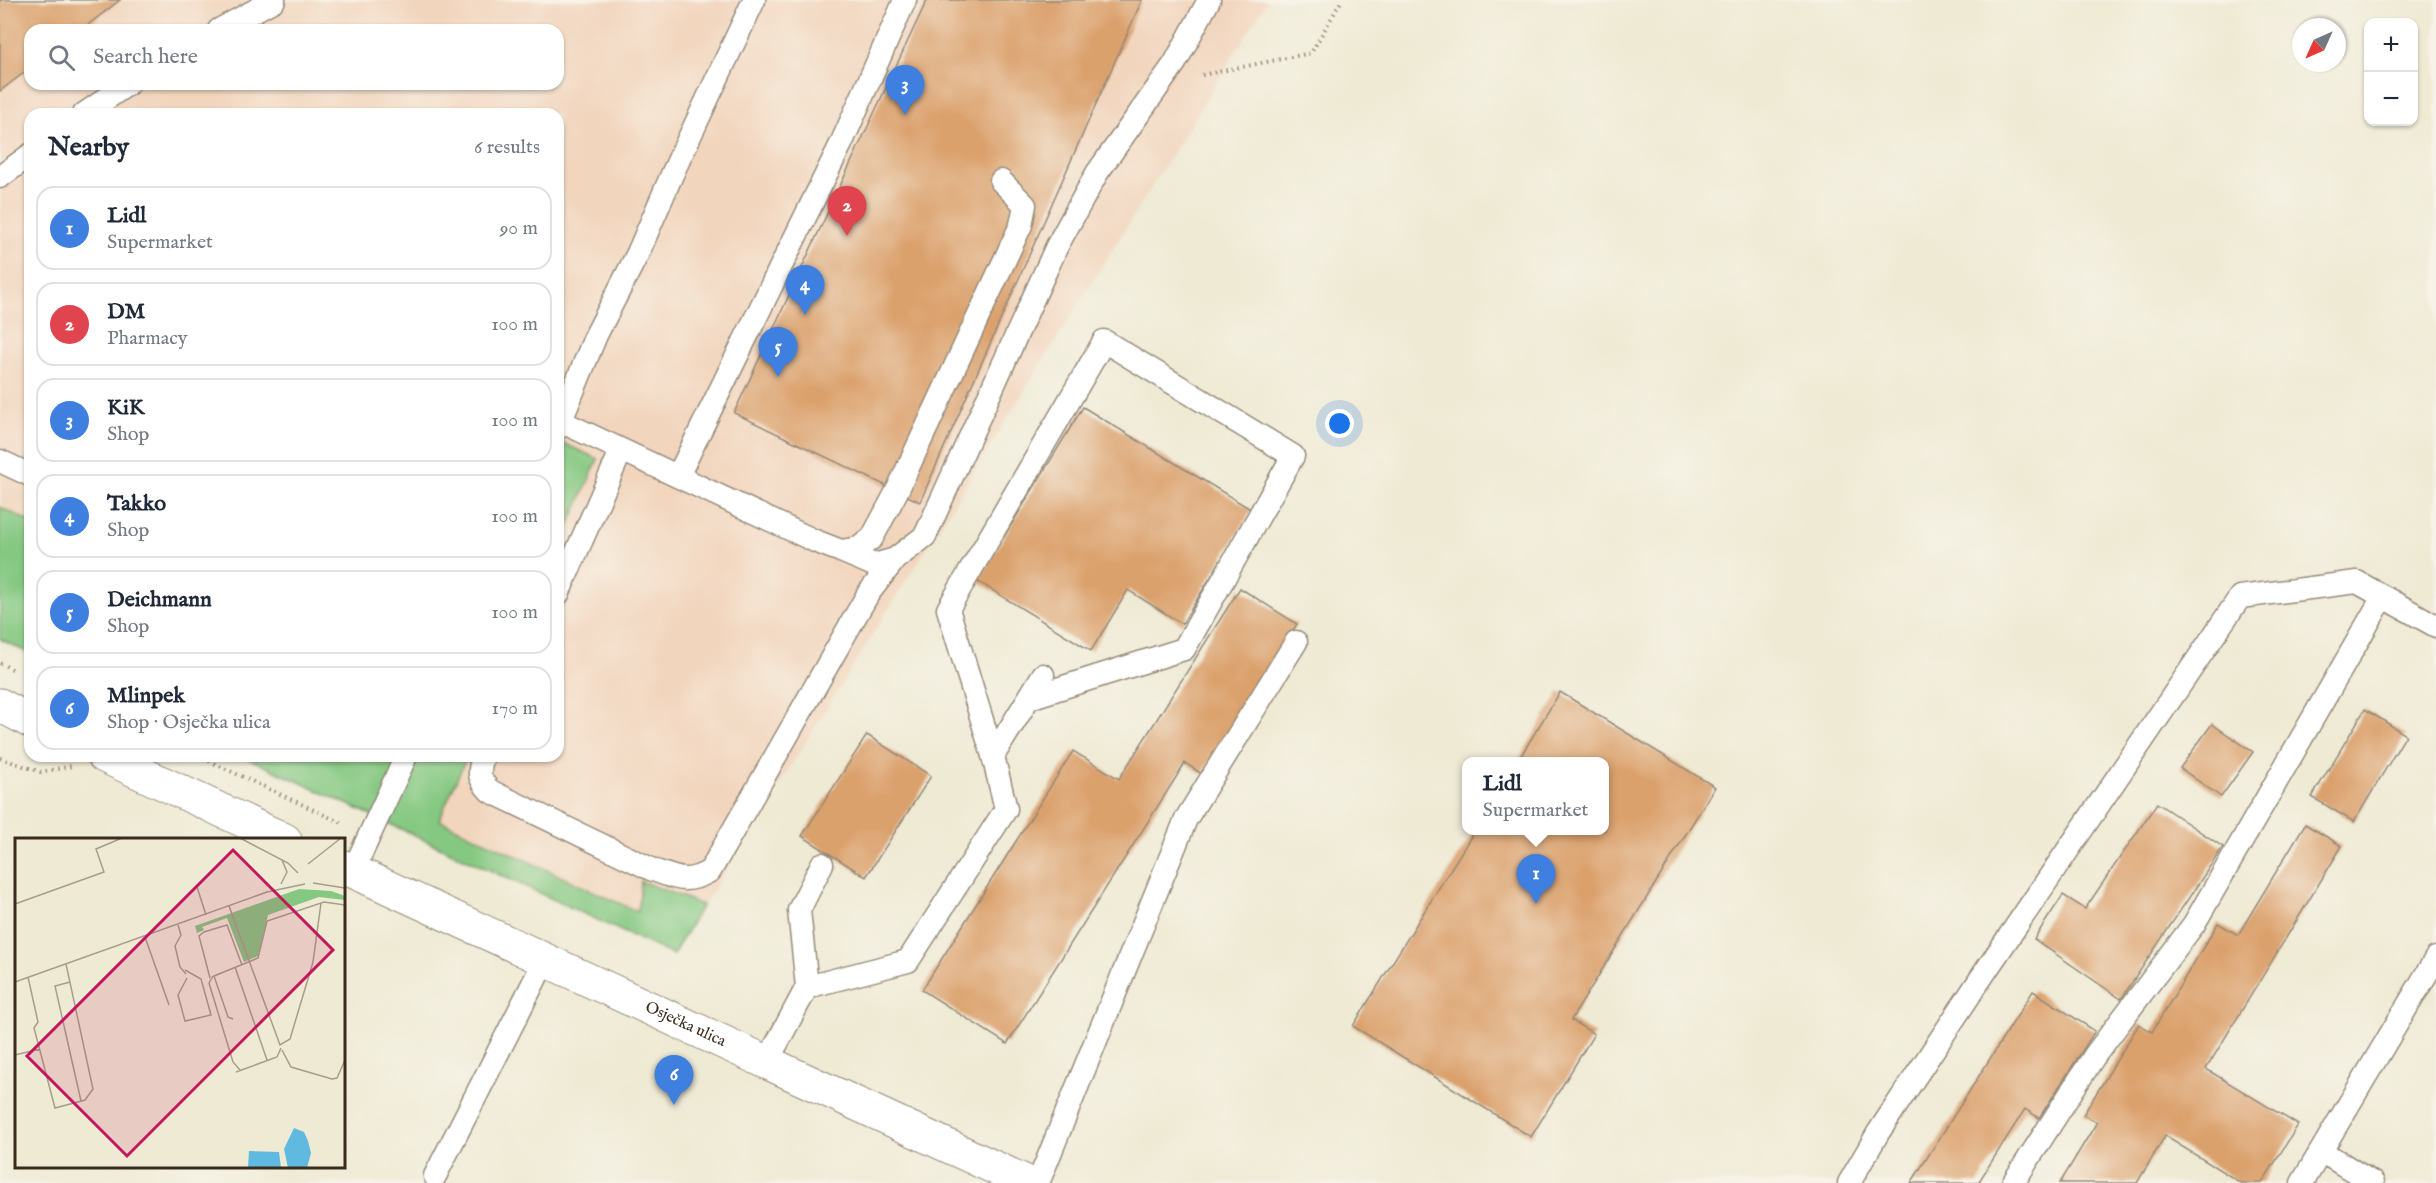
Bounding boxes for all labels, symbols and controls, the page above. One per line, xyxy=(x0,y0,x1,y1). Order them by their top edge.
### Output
north arrow xyxy=(2292,18,2346,72)
map controls xyxy=(2364,18,2418,126)
button: + xyxy=(2364,18,2418,72)
search box xyxy=(24,24,564,90)
icon: search xyxy=(45,41,78,74)
text: Search here xyxy=(93,43,198,71)
pin: 3 xyxy=(886,66,924,115)
button: − xyxy=(2364,72,2418,126)
text: Nearby xyxy=(48,131,129,164)
text: 6 results xyxy=(474,135,540,160)
pin: 2 xyxy=(828,186,866,236)
text: Lidl xyxy=(107,202,146,230)
text: 1 xyxy=(66,216,73,241)
text: 90 m xyxy=(500,216,538,241)
text: Supermarket xyxy=(107,230,213,255)
pin: 4 xyxy=(786,266,824,315)
text: DM xyxy=(107,298,145,326)
text: 2 xyxy=(65,312,74,337)
text: 100 m xyxy=(491,312,538,337)
text: Pharmacy xyxy=(107,326,188,351)
pin: 5 xyxy=(758,328,798,377)
text: KiK xyxy=(107,394,145,422)
text: 3 xyxy=(66,408,73,433)
text: 100 m xyxy=(491,408,538,433)
your location xyxy=(1325,409,1354,438)
text: Shop xyxy=(107,422,149,447)
text: Takko xyxy=(107,490,166,518)
text: 4 xyxy=(65,504,74,529)
text: 100 m xyxy=(491,504,538,529)
text: Shop xyxy=(107,518,149,543)
text: Deichmann xyxy=(107,586,212,614)
text: 5 xyxy=(66,600,73,625)
text: 100 m xyxy=(491,600,538,625)
text: Shop xyxy=(107,614,149,639)
text: Mlinpek xyxy=(107,682,185,710)
text: 6 xyxy=(65,696,74,721)
text: 170 m xyxy=(492,696,538,721)
text: Shop · Osječka ulica xyxy=(107,710,271,735)
popup xyxy=(1462,757,1609,835)
text: Lidl xyxy=(1483,770,1522,798)
text: Supermarket xyxy=(1483,798,1588,823)
inset map xyxy=(15,838,345,1168)
pin: 1 xyxy=(1516,854,1556,904)
street label: Osječka ulica xyxy=(642,997,729,1052)
pin: 6 xyxy=(654,1056,694,1105)

